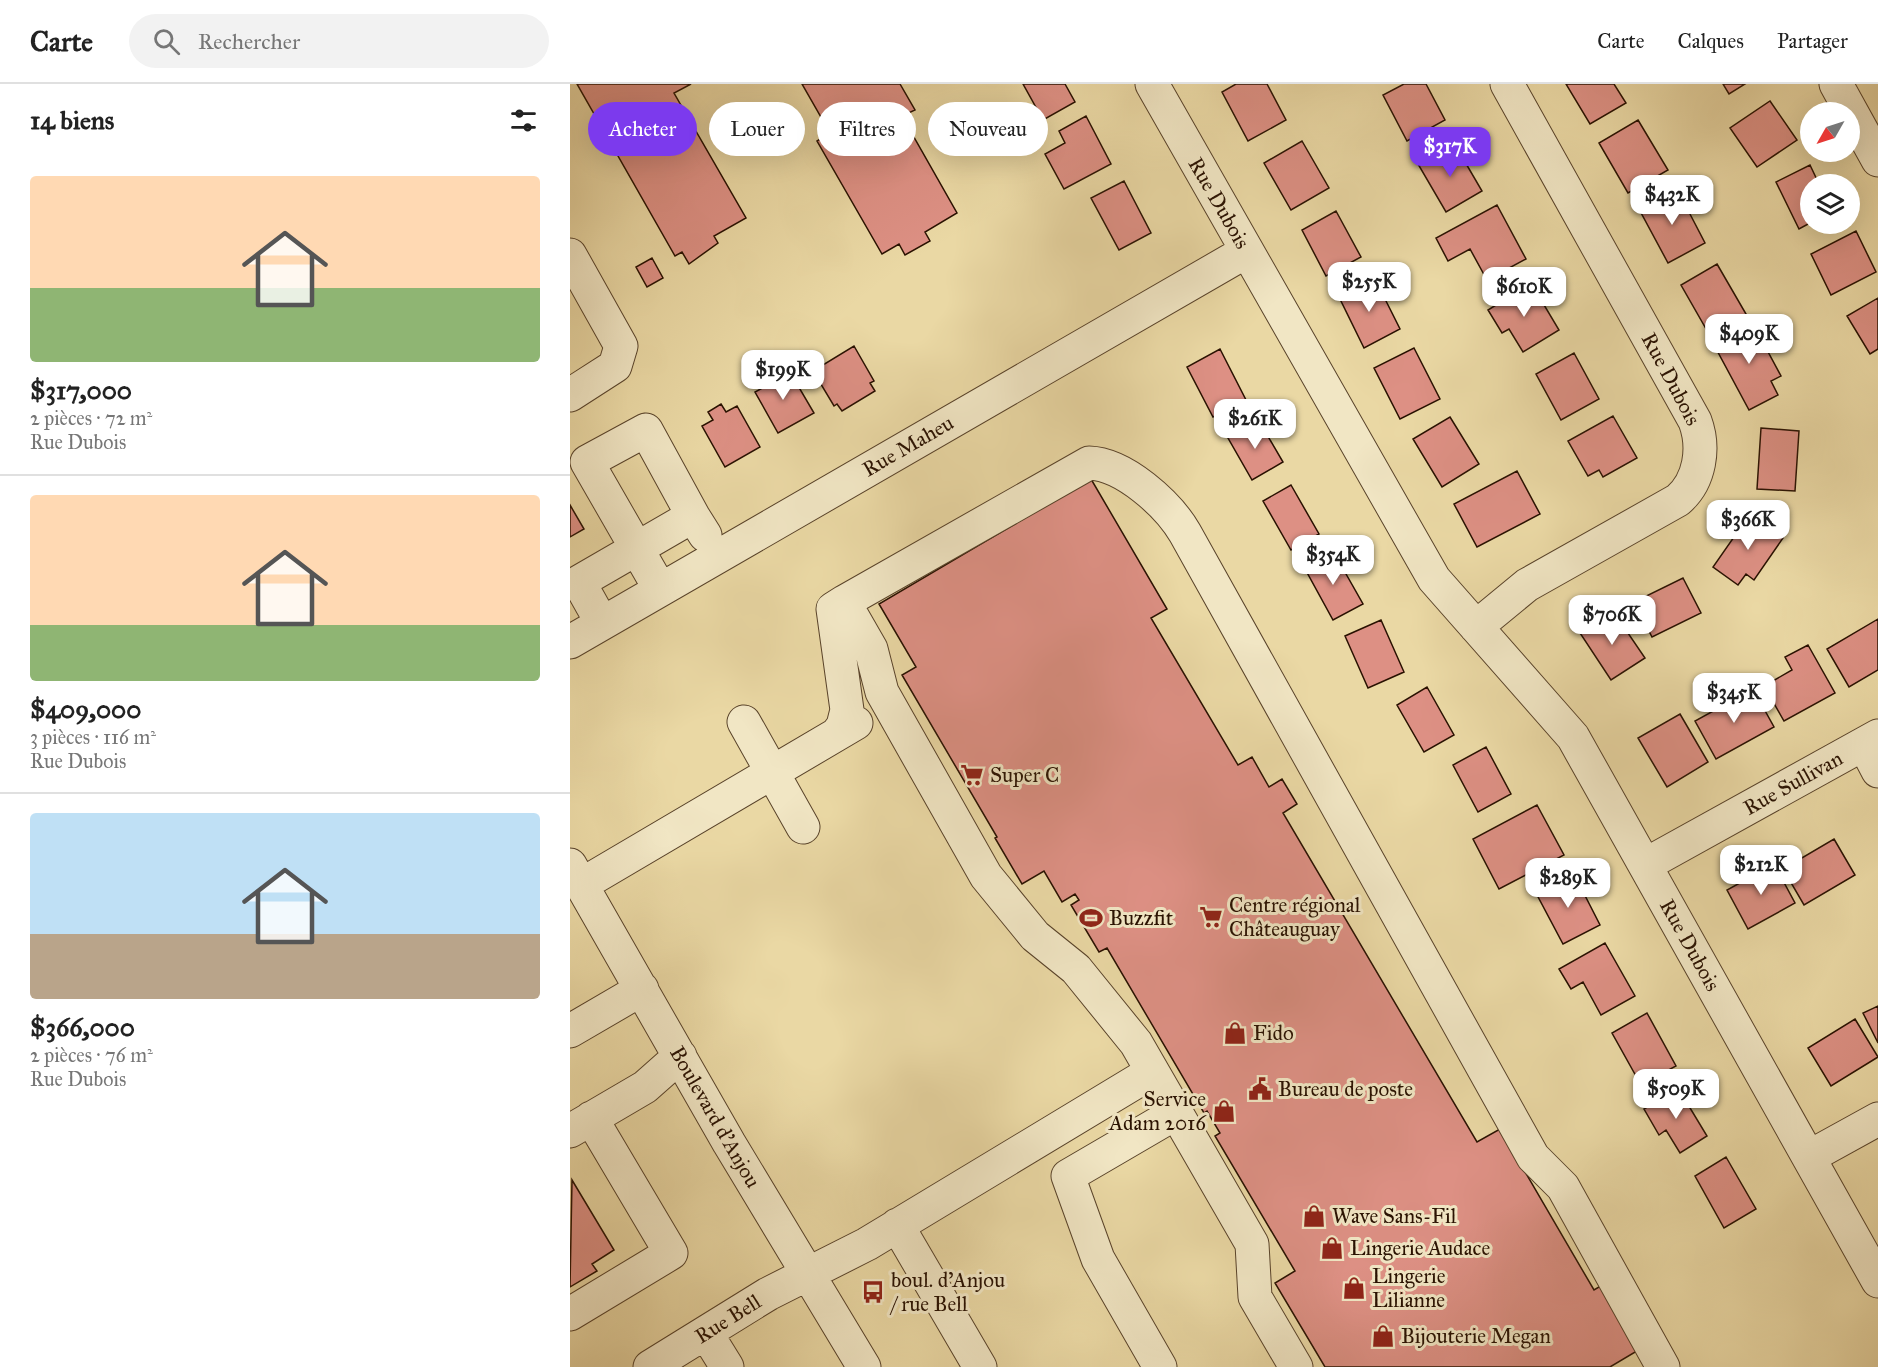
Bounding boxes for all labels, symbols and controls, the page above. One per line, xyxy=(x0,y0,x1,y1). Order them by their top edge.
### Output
search box xyxy=(129,14,549,68)
text: Carte xyxy=(30,24,93,59)
icon: search xyxy=(150,25,183,58)
text: Rechercher xyxy=(198,28,300,55)
text: Carte xyxy=(1597,28,1644,54)
text: Calques xyxy=(1677,28,1744,54)
text: Partager xyxy=(1777,28,1848,54)
chip: Acheter xyxy=(588,102,697,156)
chip: Louer xyxy=(709,102,805,156)
chip: Filtres xyxy=(817,102,916,156)
chip: Nouveau xyxy=(928,102,1048,156)
north arrow xyxy=(1800,102,1860,162)
map controls xyxy=(1800,102,1860,234)
text: 14 biens xyxy=(30,104,114,136)
icon: filters xyxy=(507,104,540,137)
pin: $317K xyxy=(1408,127,1492,178)
text: $317K xyxy=(1424,134,1476,158)
street label: Rue Dubois xyxy=(1182,153,1256,253)
button: layers xyxy=(1800,174,1860,234)
pin: $432K xyxy=(1630,175,1714,226)
text: $432K xyxy=(1644,182,1700,206)
icon: home xyxy=(231,215,339,323)
pin: $255K xyxy=(1327,262,1411,313)
pin: $610K xyxy=(1482,267,1566,318)
text: $255K xyxy=(1342,269,1396,293)
text: $610K xyxy=(1496,274,1552,298)
pin: $409K xyxy=(1707,314,1791,365)
text: $409K xyxy=(1719,321,1779,345)
street label: Rue Dubois xyxy=(1636,328,1706,430)
pin: $199K xyxy=(741,350,825,401)
text: $199K xyxy=(755,357,811,381)
text: $317,000 xyxy=(30,374,132,406)
pin: $261K xyxy=(1213,399,1297,450)
text: 2 pièces · 72 m² xyxy=(30,406,152,430)
text: $261K xyxy=(1228,406,1282,430)
street label: Rue Maheu xyxy=(858,409,958,483)
text: Rue Dubois xyxy=(30,430,126,454)
pin: $366K xyxy=(1706,500,1790,551)
text: $366K xyxy=(1721,507,1775,531)
icon: home xyxy=(231,534,339,642)
pin: $354K xyxy=(1291,535,1375,586)
text: $354K xyxy=(1306,542,1360,566)
pin: $706K xyxy=(1570,595,1654,646)
text: $706K xyxy=(1583,602,1641,626)
pin: $345K xyxy=(1692,673,1776,724)
text: $345K xyxy=(1707,680,1761,704)
text: $409,000 xyxy=(30,693,141,725)
text: 3 pièces · 116 m² xyxy=(30,725,156,749)
street label: Rue Sullivan xyxy=(1739,745,1847,821)
text: Rue Dubois xyxy=(30,749,126,773)
supermarket icon: Super C xyxy=(959,762,985,788)
place label: Super C xyxy=(990,762,1059,788)
pin: $212K xyxy=(1719,845,1803,896)
icon: home xyxy=(231,852,339,960)
text: $212K xyxy=(1734,852,1788,876)
pin: $289K xyxy=(1526,858,1610,909)
text: $289K xyxy=(1539,865,1597,889)
place label: Centre régional Châteauguay xyxy=(1229,892,1361,942)
street label: Rue Dubois xyxy=(1654,894,1726,996)
supermarket icon: Centre régional Châteauguay xyxy=(1198,904,1224,930)
sports icon: Buzzfit xyxy=(1078,905,1104,931)
place label: Buzzfit xyxy=(1109,905,1174,931)
text: $366,000 xyxy=(30,1011,135,1043)
shop icon: Fido xyxy=(1222,1020,1248,1046)
place label: Fido xyxy=(1253,1020,1294,1046)
street label: Boulevard d'Anjou xyxy=(664,1042,766,1192)
text: 2 pièces · 76 m² xyxy=(30,1043,153,1067)
text: Rue Dubois xyxy=(30,1067,126,1091)
pin: $509K xyxy=(1634,1069,1718,1120)
public building icon: Bureau de poste xyxy=(1247,1076,1273,1102)
place label: Bureau de poste xyxy=(1278,1076,1413,1102)
text: $509K xyxy=(1647,1076,1705,1100)
place label: Service Adam 2016 xyxy=(1108,1086,1207,1136)
shop icon: Service Adam 2016 xyxy=(1211,1098,1237,1124)
shop icon: Wave Sans-Fil xyxy=(1301,1203,1327,1229)
place label: Wave Sans-Fil xyxy=(1332,1203,1457,1229)
shop icon: Lingerie Audace xyxy=(1319,1235,1345,1261)
place label: Lingerie Audace xyxy=(1350,1235,1490,1261)
place label: Lingerie Lilianne xyxy=(1372,1263,1446,1313)
place label: boul. d'Anjou / rue Bell xyxy=(889,1267,1005,1317)
shop icon: Lingerie Lilianne xyxy=(1341,1275,1367,1301)
bus stop icon: boul. d'Anjou / rue Bell xyxy=(860,1279,886,1305)
street label: Rue Bell xyxy=(690,1288,766,1349)
shop icon: Bijouterie Megan xyxy=(1370,1323,1396,1349)
place label: Bijouterie Megan xyxy=(1401,1323,1551,1349)

